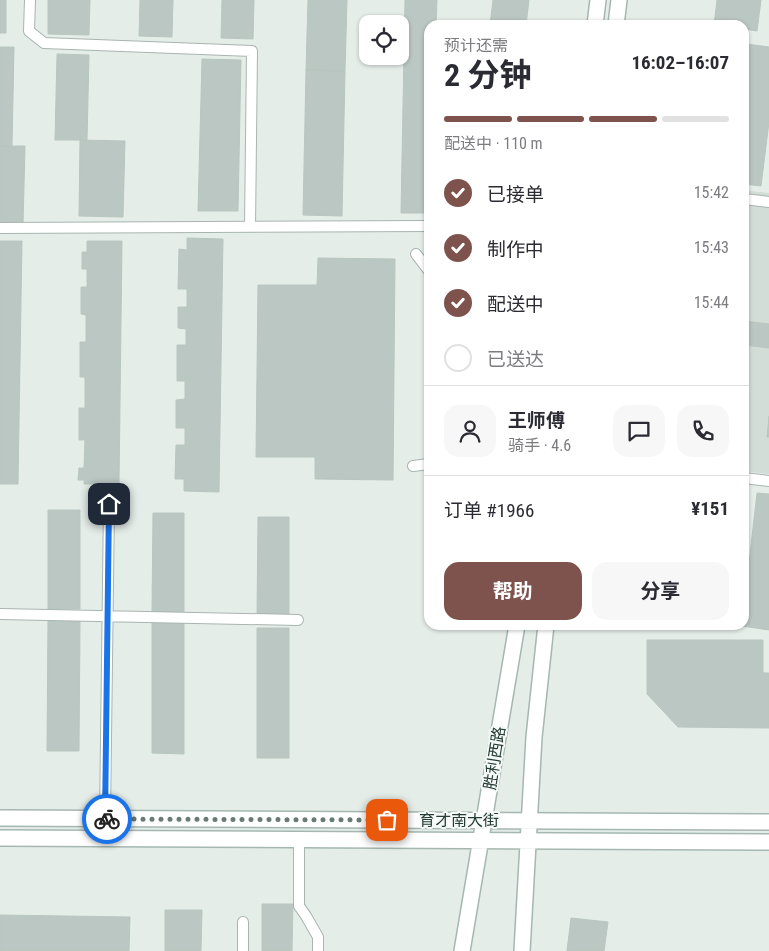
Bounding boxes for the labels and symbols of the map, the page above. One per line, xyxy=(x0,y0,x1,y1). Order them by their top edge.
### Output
pin xyxy=(88,483,130,525)
street label: 胜利西路 xyxy=(480,725,509,791)
courier xyxy=(82,794,132,844)
pin xyxy=(366,799,408,841)
street label: 育才南大街 xyxy=(419,811,499,830)

